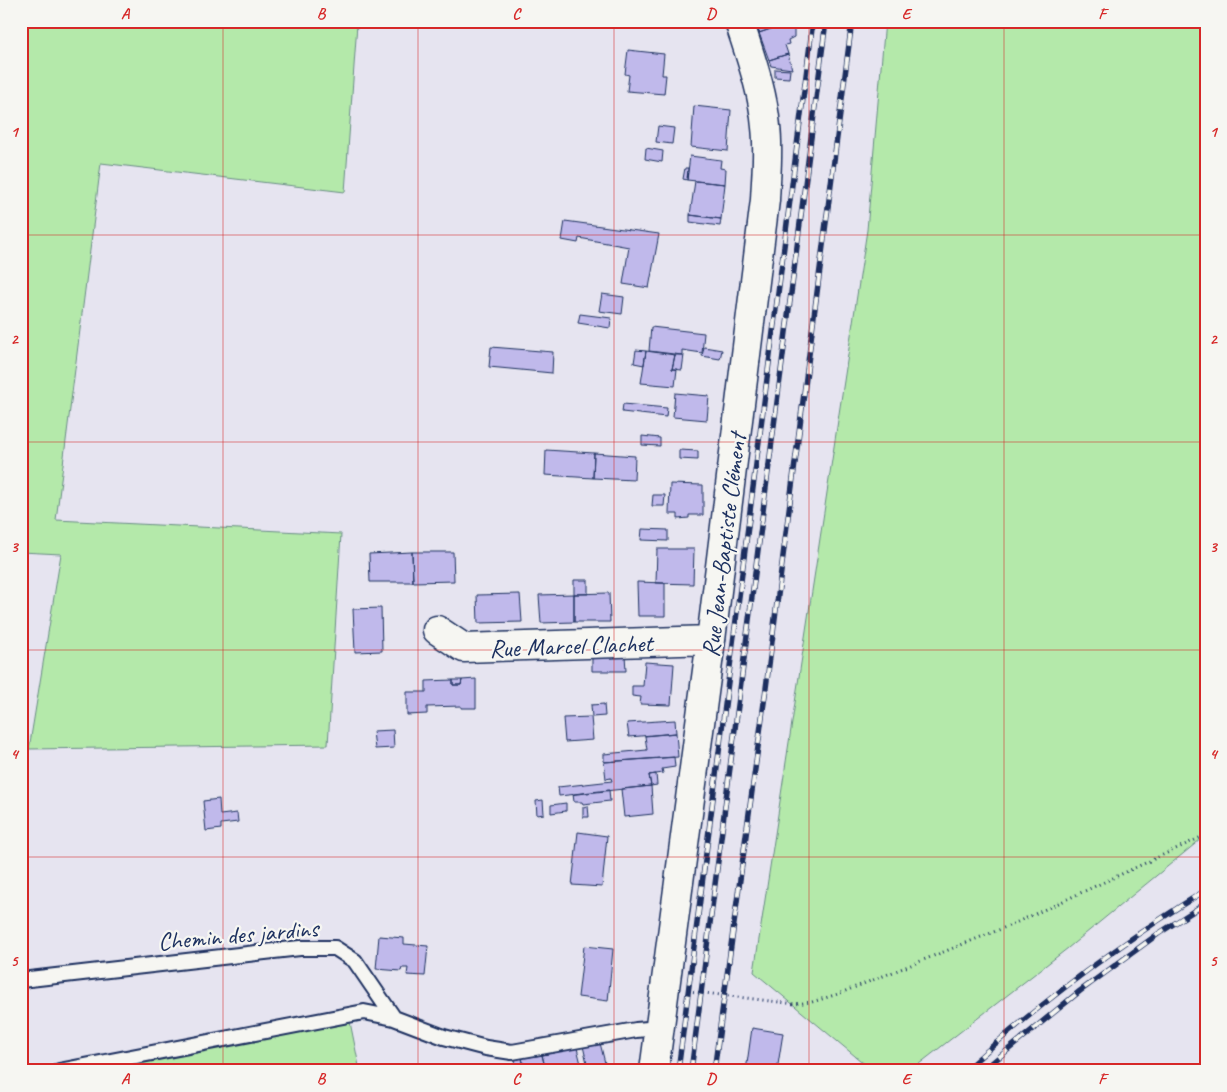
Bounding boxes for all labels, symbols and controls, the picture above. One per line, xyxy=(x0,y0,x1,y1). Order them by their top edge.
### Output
text: A xyxy=(121,4,131,24)
text: B xyxy=(317,4,327,24)
text: C xyxy=(512,4,522,24)
text: D xyxy=(706,4,717,24)
text: E xyxy=(902,4,913,24)
text: F xyxy=(1098,4,1109,24)
text: 1 xyxy=(10,122,19,142)
text: 1 xyxy=(1209,122,1218,142)
text: 2 xyxy=(10,329,19,349)
text: 2 xyxy=(1209,329,1218,349)
street label: Rue Jean-Baptiste Clément xyxy=(694,428,754,659)
text: 3 xyxy=(10,537,19,557)
text: 3 xyxy=(1209,537,1218,557)
street label: Rue Marcel Clachet xyxy=(489,627,656,665)
text: 4 xyxy=(10,744,19,764)
text: 4 xyxy=(1209,744,1218,764)
street label: Chemin des jardins xyxy=(157,912,322,958)
text: 5 xyxy=(11,951,20,971)
text: 5 xyxy=(1210,951,1219,971)
text: A xyxy=(121,1069,131,1089)
text: B xyxy=(317,1069,327,1089)
text: C xyxy=(512,1069,522,1089)
text: D xyxy=(706,1069,717,1089)
text: E xyxy=(902,1069,913,1089)
text: F xyxy=(1098,1069,1109,1089)

